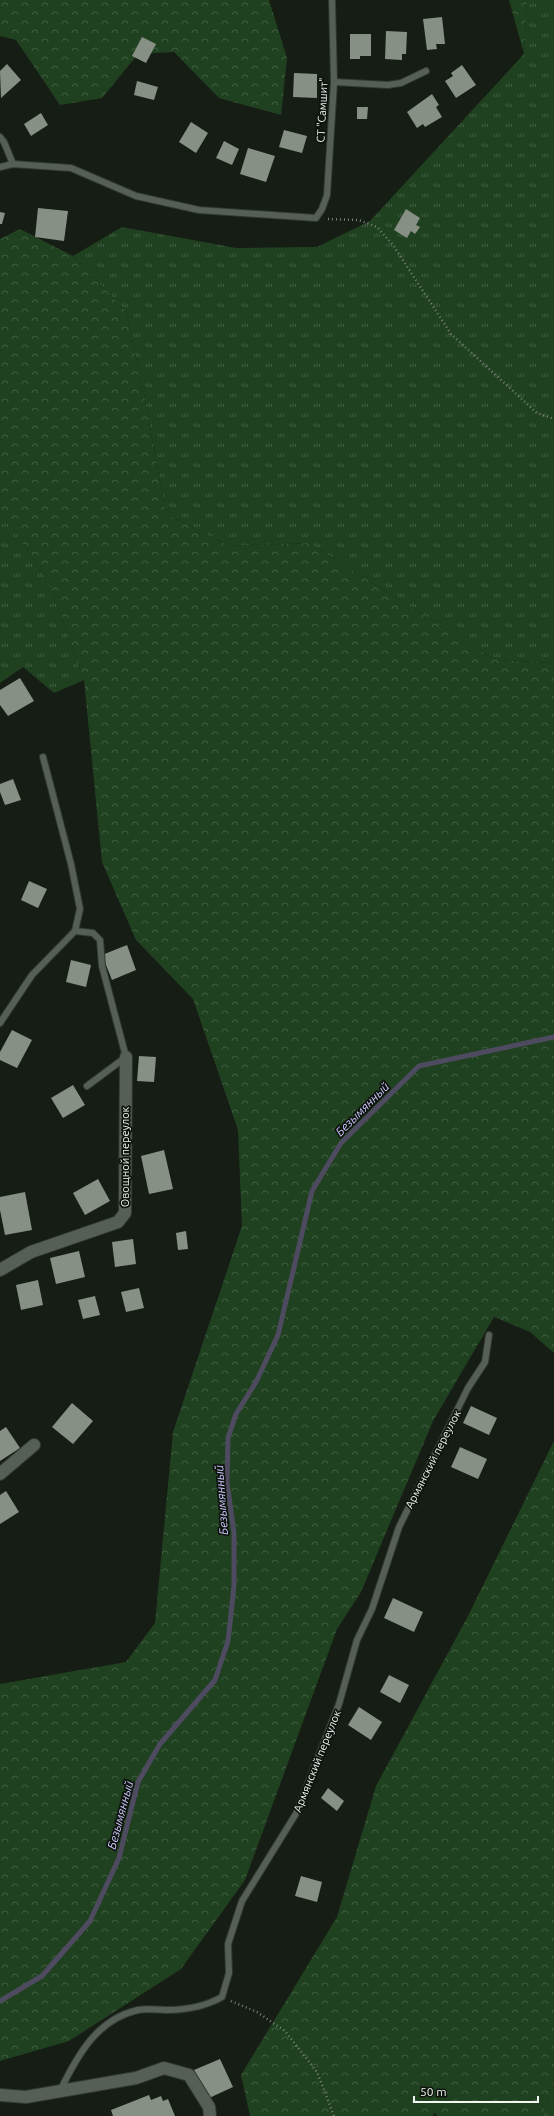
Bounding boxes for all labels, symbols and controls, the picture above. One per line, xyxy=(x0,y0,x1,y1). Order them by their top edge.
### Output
street label: СТ "Самшит" xyxy=(314,77,330,143)
water label: Безымянный xyxy=(333,1079,392,1138)
street label: Овощной переулок xyxy=(119,1106,131,1207)
street label: Армянский переулок xyxy=(403,1408,463,1510)
water label: Безымянный xyxy=(212,1464,230,1535)
street label: Армянский переулок xyxy=(291,1708,343,1814)
water label: Безымянный xyxy=(105,1779,135,1851)
scale bar xyxy=(414,2078,538,2104)
text: 50 m xyxy=(420,2085,447,2098)

